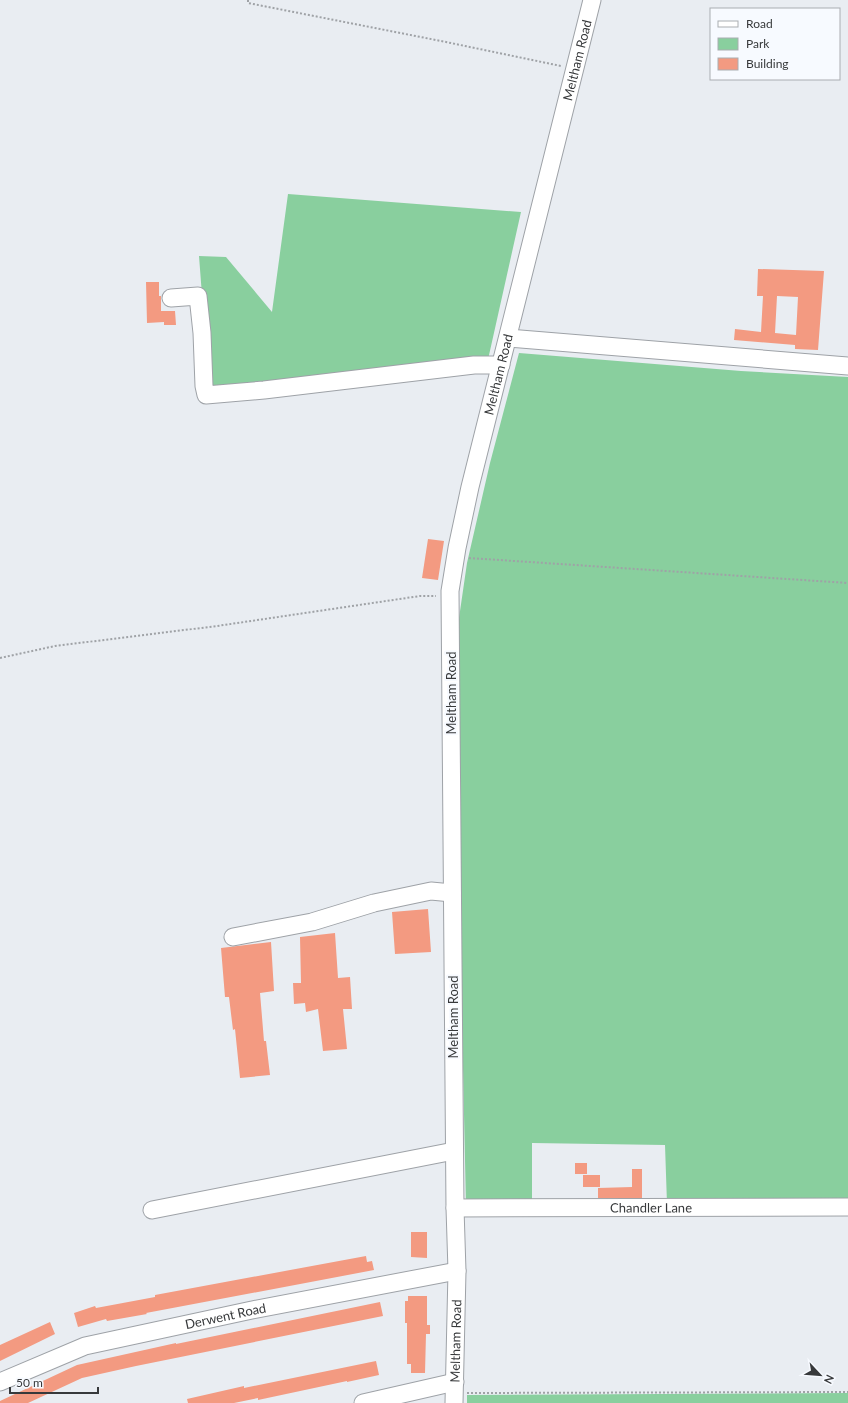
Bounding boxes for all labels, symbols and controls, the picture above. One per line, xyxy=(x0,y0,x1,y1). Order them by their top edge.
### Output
legend xyxy=(710,8,840,80)
text: Road xyxy=(746,16,773,31)
street label: Meltham Road xyxy=(559,18,595,102)
text: Park xyxy=(746,36,770,51)
text: Building xyxy=(746,56,789,71)
street label: Meltham Road xyxy=(480,332,516,417)
street label: Meltham Road xyxy=(443,651,459,735)
street label: Meltham Road xyxy=(445,975,461,1059)
street label: Chandler Lane xyxy=(610,1199,692,1216)
street label: Meltham Road xyxy=(446,1299,464,1383)
street label: Derwent Road xyxy=(183,1300,267,1332)
north arrow xyxy=(800,1355,840,1395)
scale bar xyxy=(10,1369,98,1395)
text: N xyxy=(822,1373,837,1386)
text: 50 m xyxy=(16,1375,43,1390)

